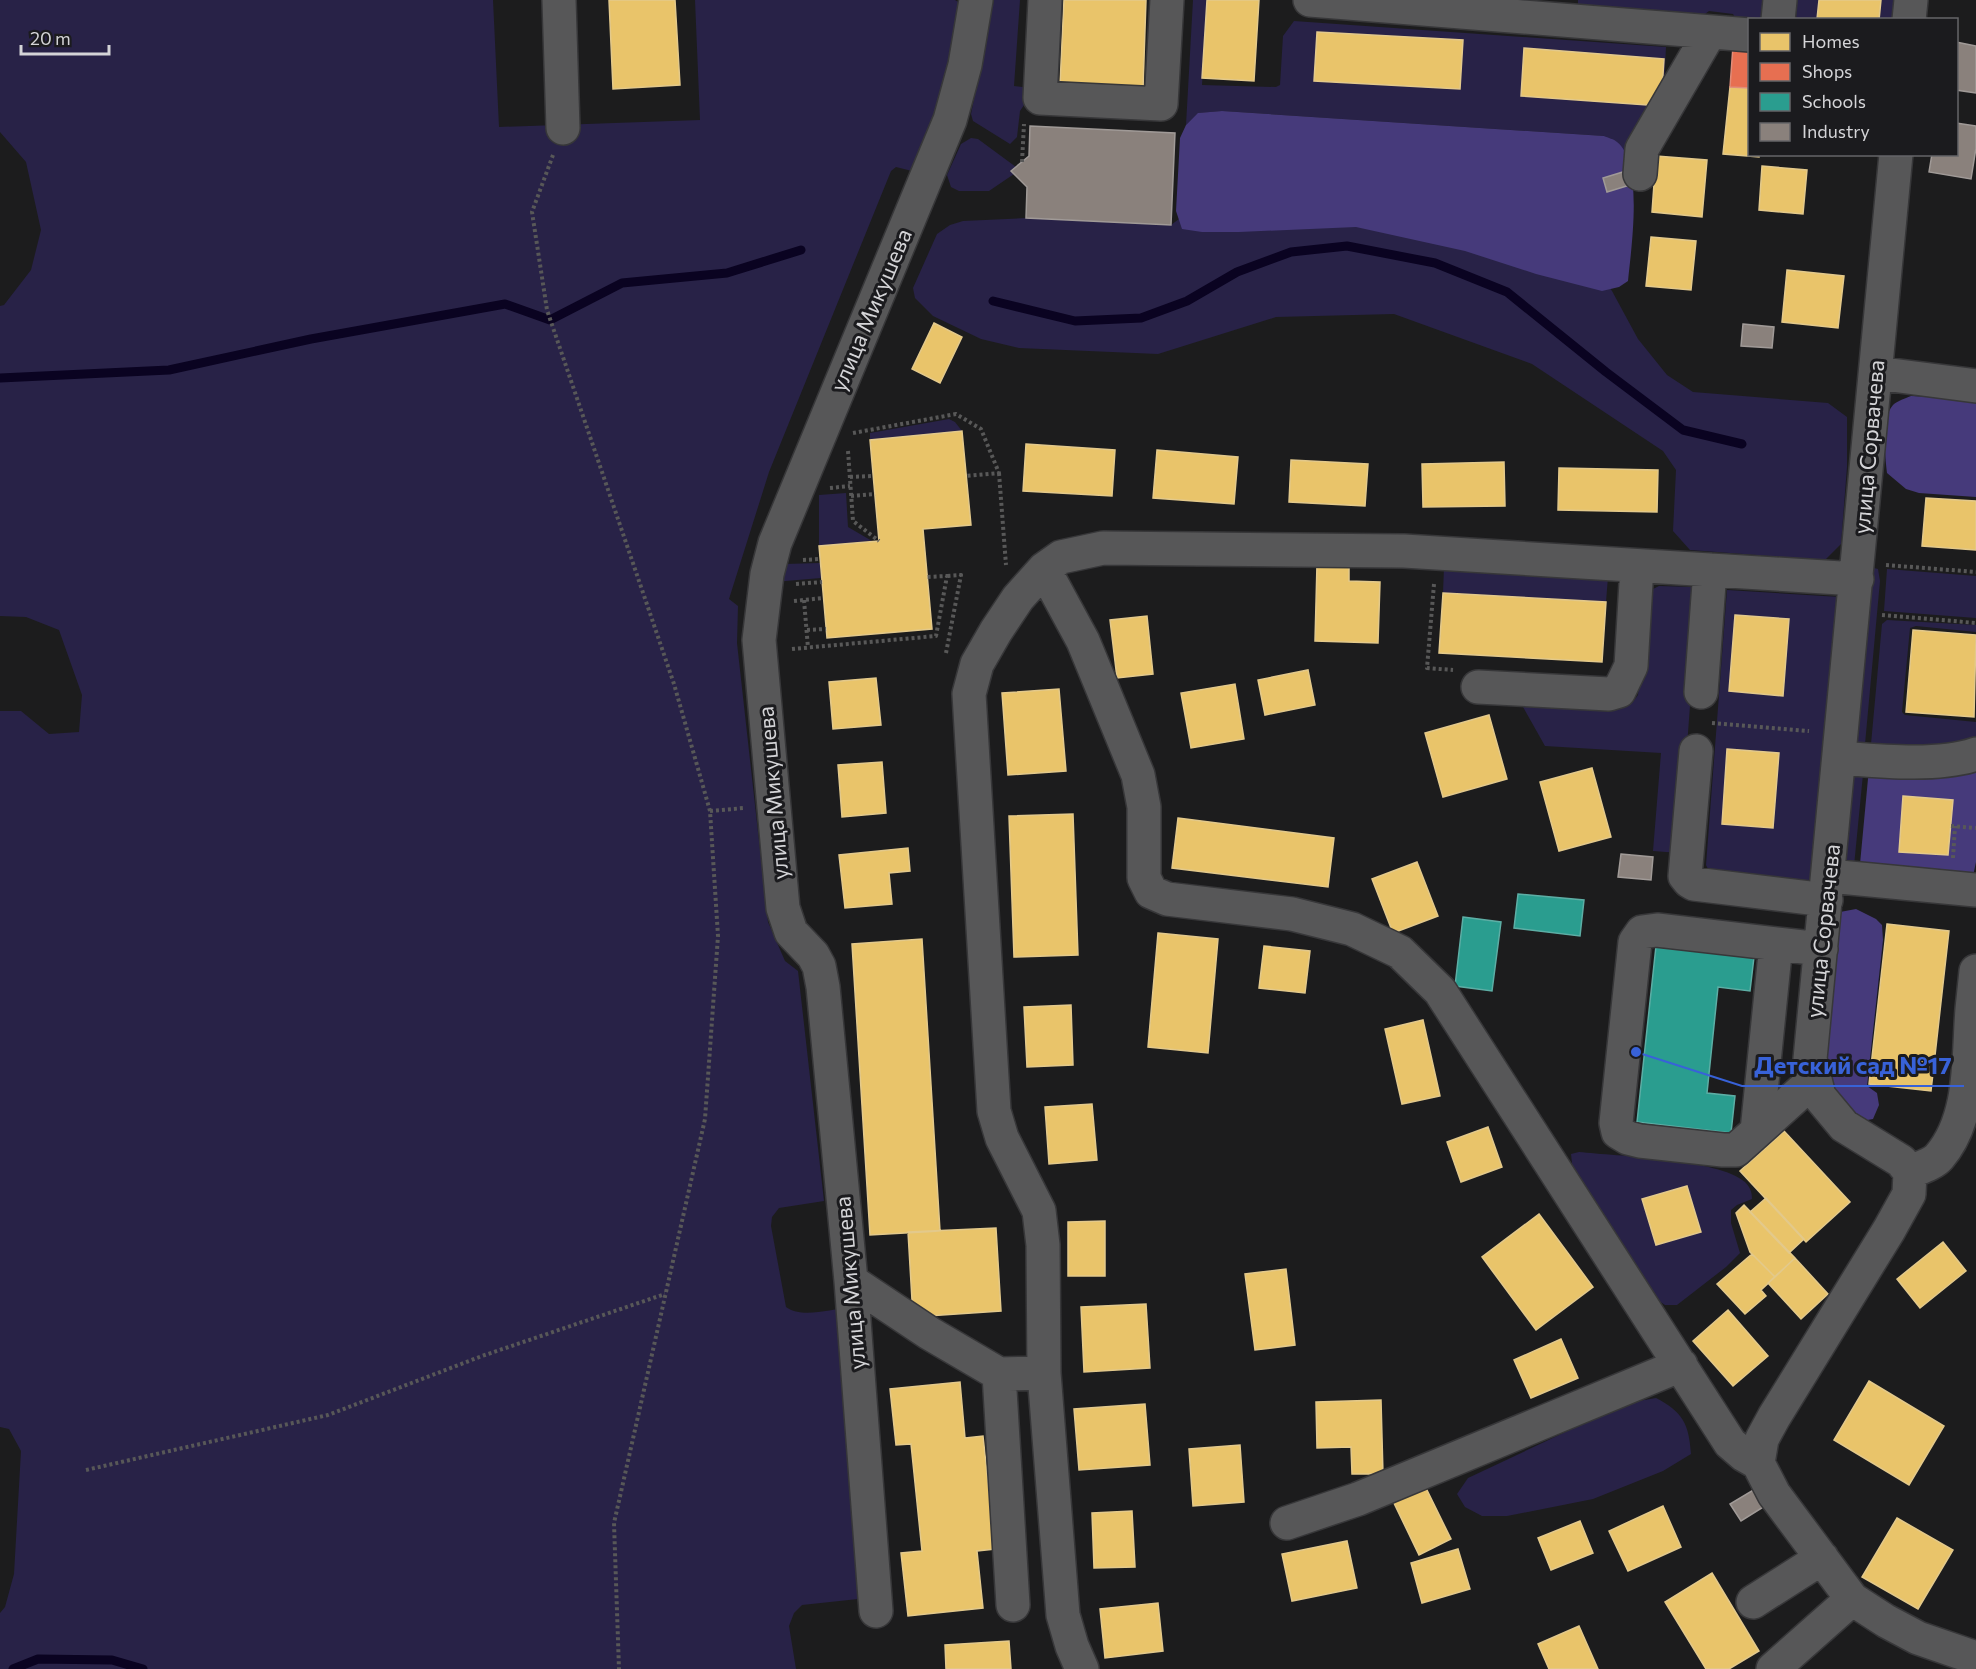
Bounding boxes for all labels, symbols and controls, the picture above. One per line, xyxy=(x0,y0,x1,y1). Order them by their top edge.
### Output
scale bar xyxy=(21,18,110,56)
legend xyxy=(1748,18,1958,156)
text: 20 m xyxy=(30,27,71,49)
text: Homes xyxy=(1802,30,1860,52)
text: Shops xyxy=(1802,60,1852,82)
text: Schools xyxy=(1802,90,1866,112)
text: Industry xyxy=(1802,120,1870,142)
street label: улица Микушева xyxy=(824,224,917,395)
street label: улица Сорвачева xyxy=(1847,359,1890,535)
street label: улица Микушева xyxy=(751,705,794,881)
street label: улица Сорвачева xyxy=(1800,843,1845,1019)
callout: Детский сад №17 xyxy=(1742,1044,1964,1086)
text: Детский сад №17 xyxy=(1754,1050,1952,1079)
street label: улица Микушева xyxy=(828,1195,871,1371)

